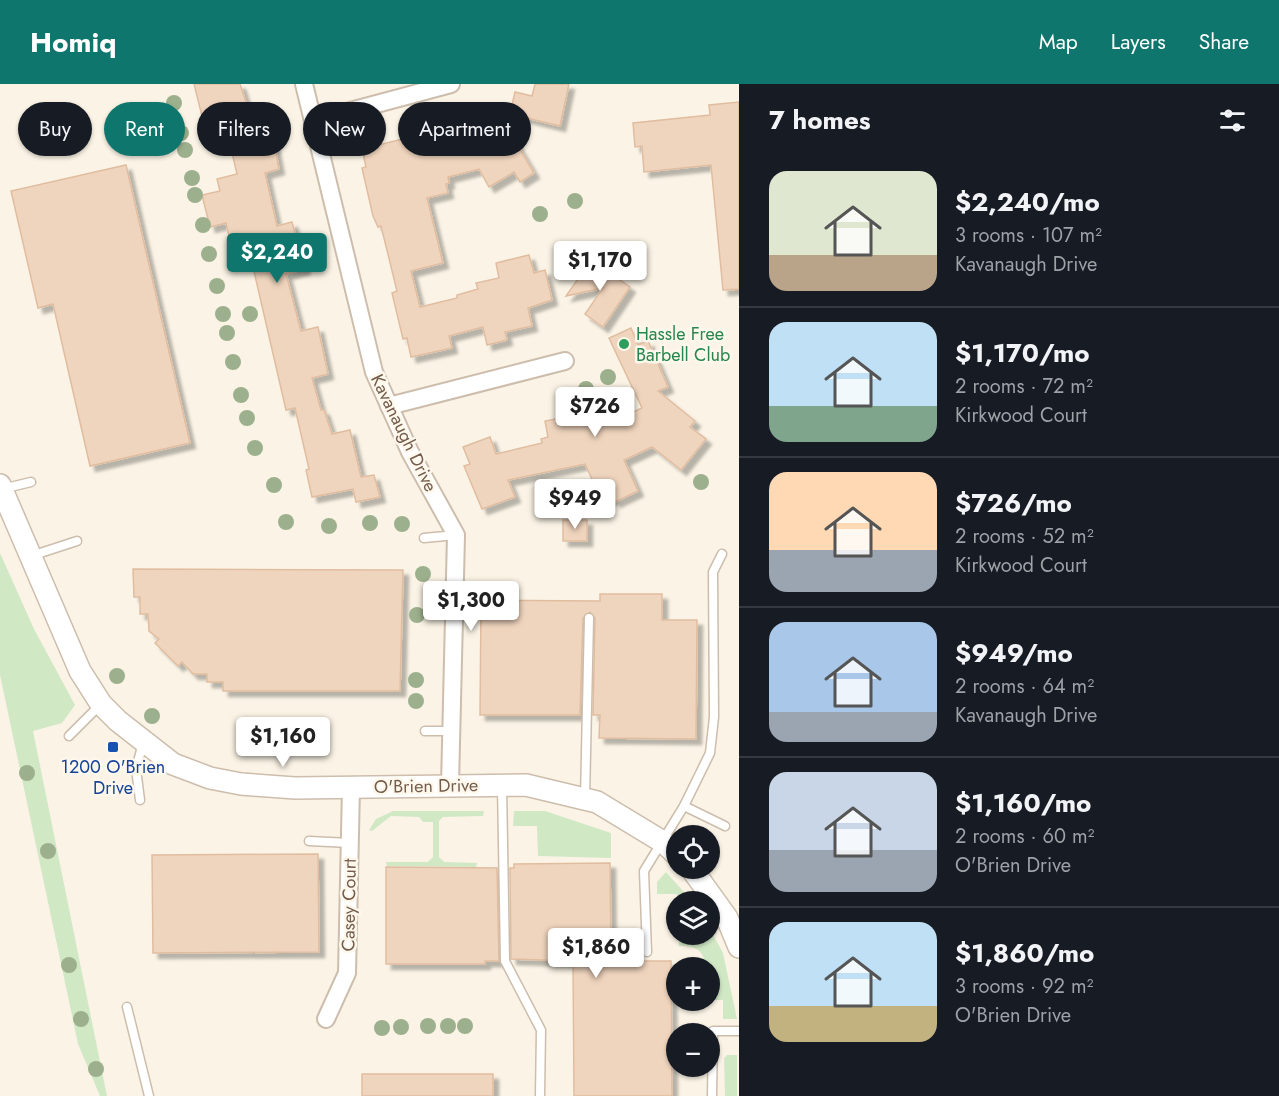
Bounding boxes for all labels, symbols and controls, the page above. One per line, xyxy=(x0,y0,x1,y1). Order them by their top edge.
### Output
text: Homiq xyxy=(30,22,117,63)
text: Map xyxy=(1039,27,1078,57)
text: Layers xyxy=(1111,27,1166,57)
text: Share xyxy=(1199,27,1249,57)
text: 7 homes xyxy=(769,101,871,139)
chip: Buy xyxy=(18,102,92,156)
chip: Rent xyxy=(104,102,185,156)
chip: Filters xyxy=(197,102,291,156)
chip: New xyxy=(303,102,386,156)
chip: Apartment xyxy=(398,102,531,156)
icon: filters xyxy=(1216,104,1249,137)
text: $2,240/mo xyxy=(955,183,1100,221)
icon: home xyxy=(817,195,889,267)
text: 3 rooms · 107 m² xyxy=(955,221,1102,250)
pin: $2,240 xyxy=(228,233,326,284)
text: $2,240 xyxy=(241,238,313,267)
pin: $1,170 xyxy=(551,241,649,292)
text: $1,170 xyxy=(568,246,632,275)
text: Kavanaugh Drive xyxy=(955,250,1097,279)
place label: Hassle Free Barbell Club xyxy=(636,321,730,368)
text: $1,170/mo xyxy=(955,334,1090,372)
marker: Hassle Free Barbell Club xyxy=(617,337,631,351)
icon: home xyxy=(817,346,889,418)
street label: Kavanaugh Drive xyxy=(364,370,444,496)
text: 2 rooms · 72 m² xyxy=(955,372,1093,401)
pin: $726 xyxy=(559,387,631,438)
text: $726 xyxy=(570,392,621,421)
text: Kirkwood Court xyxy=(955,401,1087,430)
pin: $949 xyxy=(539,479,611,530)
text: $949 xyxy=(548,484,602,513)
text: $726/mo xyxy=(955,484,1072,522)
icon: home xyxy=(817,496,889,568)
text: 2 rooms · 52 m² xyxy=(955,522,1094,551)
text: Kirkwood Court xyxy=(955,551,1087,580)
pin: $1,300 xyxy=(422,581,520,632)
text: $1,300 xyxy=(437,586,505,615)
text: $949/mo xyxy=(955,634,1073,672)
icon: home xyxy=(817,646,889,718)
text: 2 rooms · 64 m² xyxy=(955,672,1094,701)
text: Kavanaugh Drive xyxy=(955,701,1097,730)
pin: $1,160 xyxy=(234,717,332,768)
text: $1,160 xyxy=(250,722,316,751)
marker: 1200 O'Brien Drive xyxy=(106,740,120,754)
place label: 1200 O'Brien Drive xyxy=(61,754,165,801)
street label: O'Brien Drive xyxy=(374,772,478,800)
text: $1,160/mo xyxy=(955,784,1091,822)
icon: home xyxy=(817,796,889,868)
text: 2 rooms · 60 m² xyxy=(955,822,1094,851)
map controls xyxy=(666,825,720,1077)
button: locate xyxy=(666,825,720,879)
text: O'Brien Drive xyxy=(955,851,1071,880)
street label: Casey Court xyxy=(335,858,363,952)
button: layers xyxy=(666,891,720,945)
pin: $1,860 xyxy=(547,928,645,979)
text: $1,860 xyxy=(562,933,630,962)
text: $1,860/mo xyxy=(955,934,1094,972)
icon: home xyxy=(817,946,889,1018)
button: + xyxy=(666,957,720,1011)
text: 3 rooms · 92 m² xyxy=(955,972,1093,1001)
text: O'Brien Drive xyxy=(955,1001,1071,1030)
button: − xyxy=(666,1023,720,1077)

